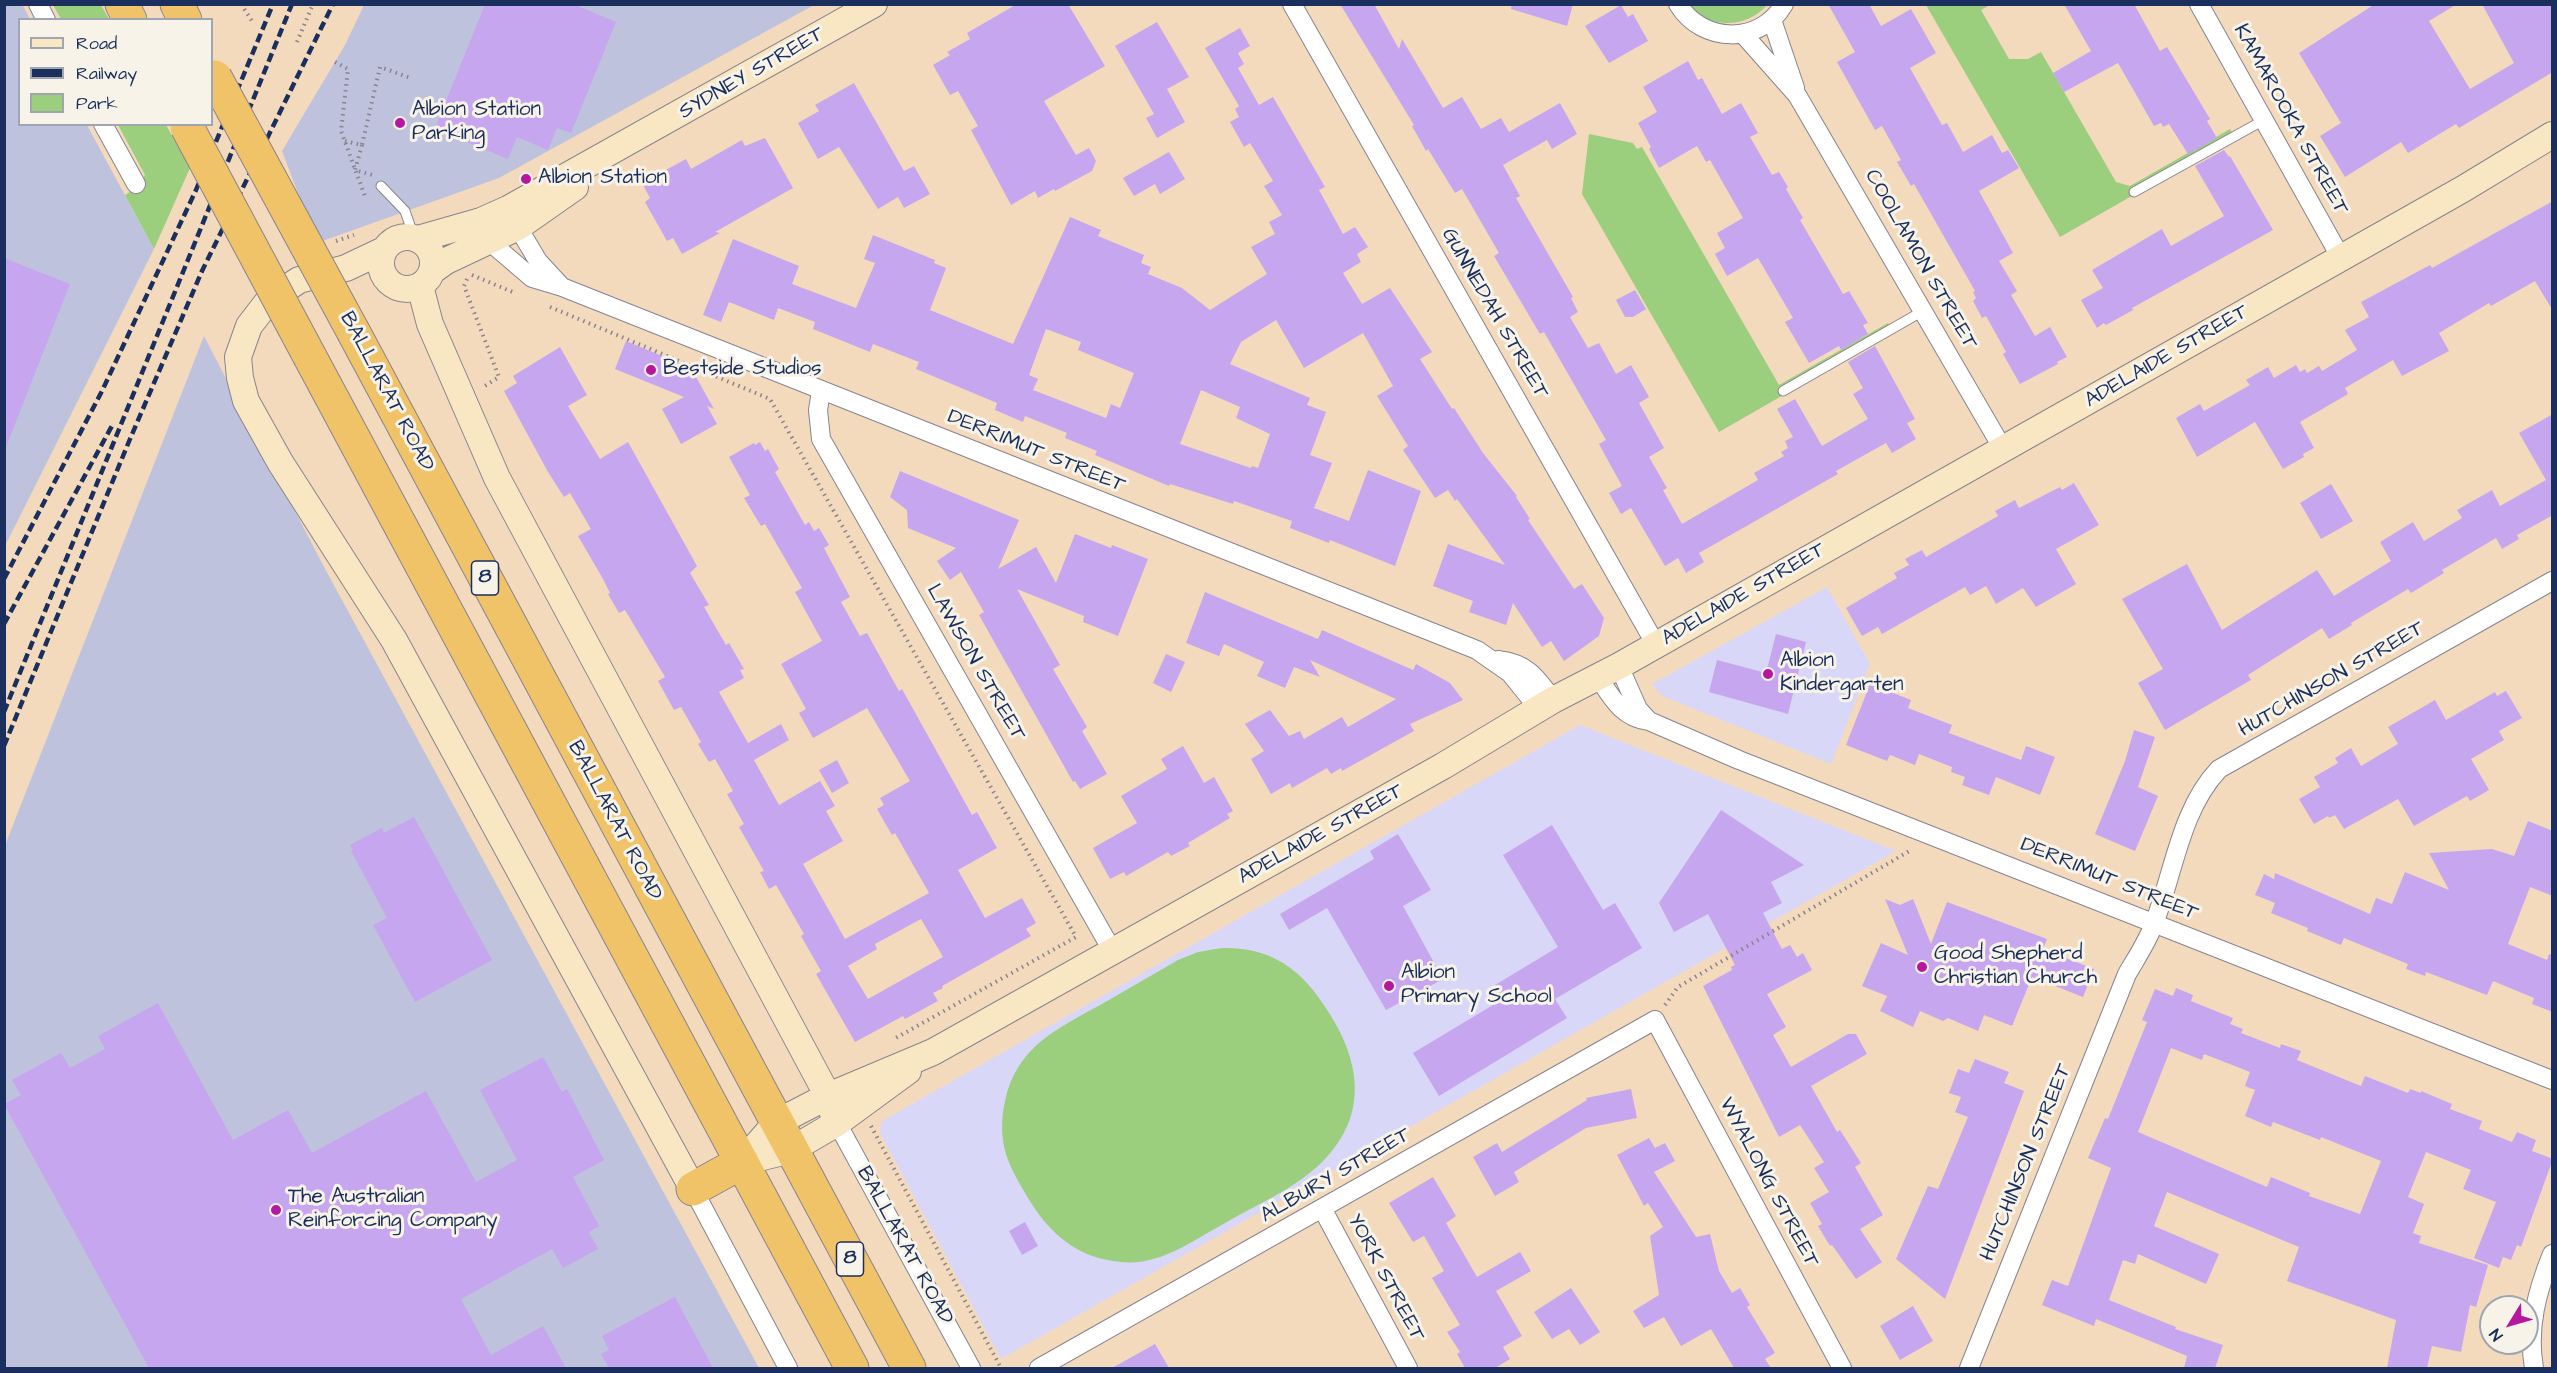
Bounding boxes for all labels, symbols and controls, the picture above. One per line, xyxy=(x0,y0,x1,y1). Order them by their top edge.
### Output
legend xyxy=(18,18,213,126)
street label: KAMAROOKA STREET xyxy=(2227,20,2353,220)
street label: SYDNEY STREET xyxy=(675,22,829,126)
text: Road xyxy=(76,31,117,56)
text: Railway xyxy=(76,61,137,86)
text: Park xyxy=(76,91,118,116)
place label: Albion Station Parking xyxy=(412,98,541,148)
marker: Albion Station Parking xyxy=(393,116,407,130)
place label: Albion Station xyxy=(538,166,667,192)
street label: COOLAMON STREET xyxy=(1858,166,1982,354)
marker: Albion Station xyxy=(519,172,533,186)
street label: GUNNEDAH STREET xyxy=(1435,224,1553,404)
street label: ADELAIDE STREET xyxy=(2081,300,2253,414)
street label: BALLARAT ROAD xyxy=(333,308,439,476)
place label: Bestside Studios xyxy=(663,357,822,383)
marker: Bestside Studios xyxy=(644,363,658,377)
street label: DERRIMUT STREET xyxy=(944,405,1128,499)
street label: ADELAIDE STREET xyxy=(1658,538,1830,652)
road number: 8 xyxy=(472,561,498,595)
street label: LAWSON STREET xyxy=(920,580,1030,746)
street label: HUTCHINSON STREET xyxy=(2235,617,2429,743)
place label: Albion Kindergarten xyxy=(1780,649,1904,699)
marker: Albion Kindergarten xyxy=(1761,667,1775,681)
street label: BALLARAT ROAD xyxy=(561,737,667,905)
street label: ADELAIDE STREET xyxy=(1234,779,1408,891)
street label: DERRIMUT STREET xyxy=(2017,833,2201,927)
place label: Good Shepherd Christian Church xyxy=(1934,942,2097,992)
marker: Good Shepherd Christian Church xyxy=(1915,960,1929,974)
place label: Albion Primary School xyxy=(1401,961,1552,1011)
marker: Albion Primary School xyxy=(1382,979,1396,993)
street label: HUTCHINSON STREET xyxy=(1976,1061,2078,1265)
street label: WYALONG STREET xyxy=(1713,1094,1823,1272)
street label: ALBURY STREET xyxy=(1257,1123,1415,1229)
street label: BALLARAT ROAD xyxy=(850,1163,958,1329)
place label: The Australian Reinforcing Company xyxy=(288,1185,498,1235)
marker: The Australian Reinforcing Company xyxy=(269,1203,283,1217)
street label: YORK STREET xyxy=(1341,1210,1429,1346)
road number: 8 xyxy=(836,1242,864,1276)
north arrow xyxy=(2479,1295,2539,1355)
text: N xyxy=(2484,1324,2508,1345)

